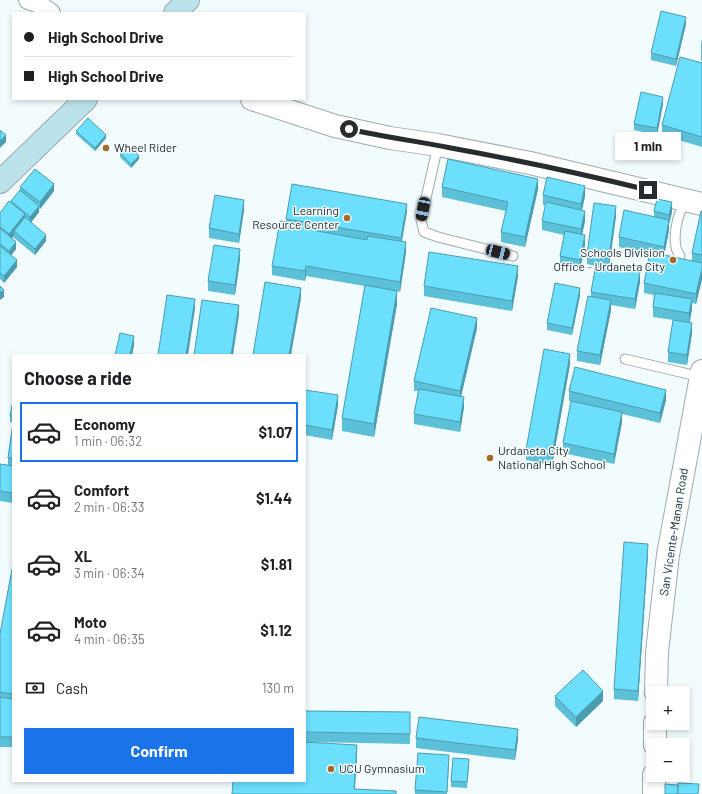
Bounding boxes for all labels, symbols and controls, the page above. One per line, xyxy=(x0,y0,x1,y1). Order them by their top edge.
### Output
text: High School Drive xyxy=(48,28,164,46)
text: High School Drive xyxy=(48,67,164,85)
route start xyxy=(340,120,358,138)
callout: 1 min xyxy=(615,132,681,160)
text: 1 min xyxy=(634,138,662,154)
place label: Wheel Rider xyxy=(114,140,177,154)
marker: Wheel Rider xyxy=(101,143,111,153)
route end xyxy=(639,181,657,199)
car xyxy=(415,196,431,222)
place label: Learning Resource Center xyxy=(252,203,340,231)
marker: Learning Resource Center xyxy=(342,213,352,223)
car xyxy=(485,243,511,261)
place label: Schools Division Office - Urdaneta City xyxy=(554,245,665,273)
marker: Schools Division Office - Urdaneta City xyxy=(668,255,678,265)
text: Choose a ride xyxy=(24,367,132,389)
icon: car xyxy=(26,414,62,450)
text: Economy xyxy=(74,415,135,433)
text: $1.07 xyxy=(258,423,292,441)
text: 1 min · 06:32 xyxy=(74,433,142,449)
place label: Urdaneta City National High School xyxy=(498,443,606,471)
marker: Urdaneta City National High School xyxy=(485,453,495,463)
street label: San Vicente-Manan Road xyxy=(656,467,690,597)
icon: car xyxy=(26,480,62,516)
text: Comfort xyxy=(74,481,129,499)
text: $1.44 xyxy=(256,489,292,507)
text: 2 min · 06:33 xyxy=(74,499,144,515)
icon: car xyxy=(26,546,62,582)
text: XL xyxy=(74,547,92,565)
text: $1.81 xyxy=(261,555,292,573)
text: 3 min · 06:34 xyxy=(74,565,145,581)
icon: car xyxy=(26,612,62,648)
text: Moto xyxy=(74,613,107,631)
text: $1.12 xyxy=(260,621,292,639)
text: 4 min · 06:35 xyxy=(74,631,145,647)
icon: cash xyxy=(24,677,46,699)
text: Cash xyxy=(56,679,88,697)
text: 130 m xyxy=(262,680,294,696)
map controls xyxy=(646,686,690,782)
button: + xyxy=(646,686,690,730)
button: Confirm xyxy=(24,728,294,774)
button: − xyxy=(646,738,690,782)
place label: UCU Gymnasium xyxy=(339,761,425,775)
marker: UCU Gymnasium xyxy=(326,764,336,774)

